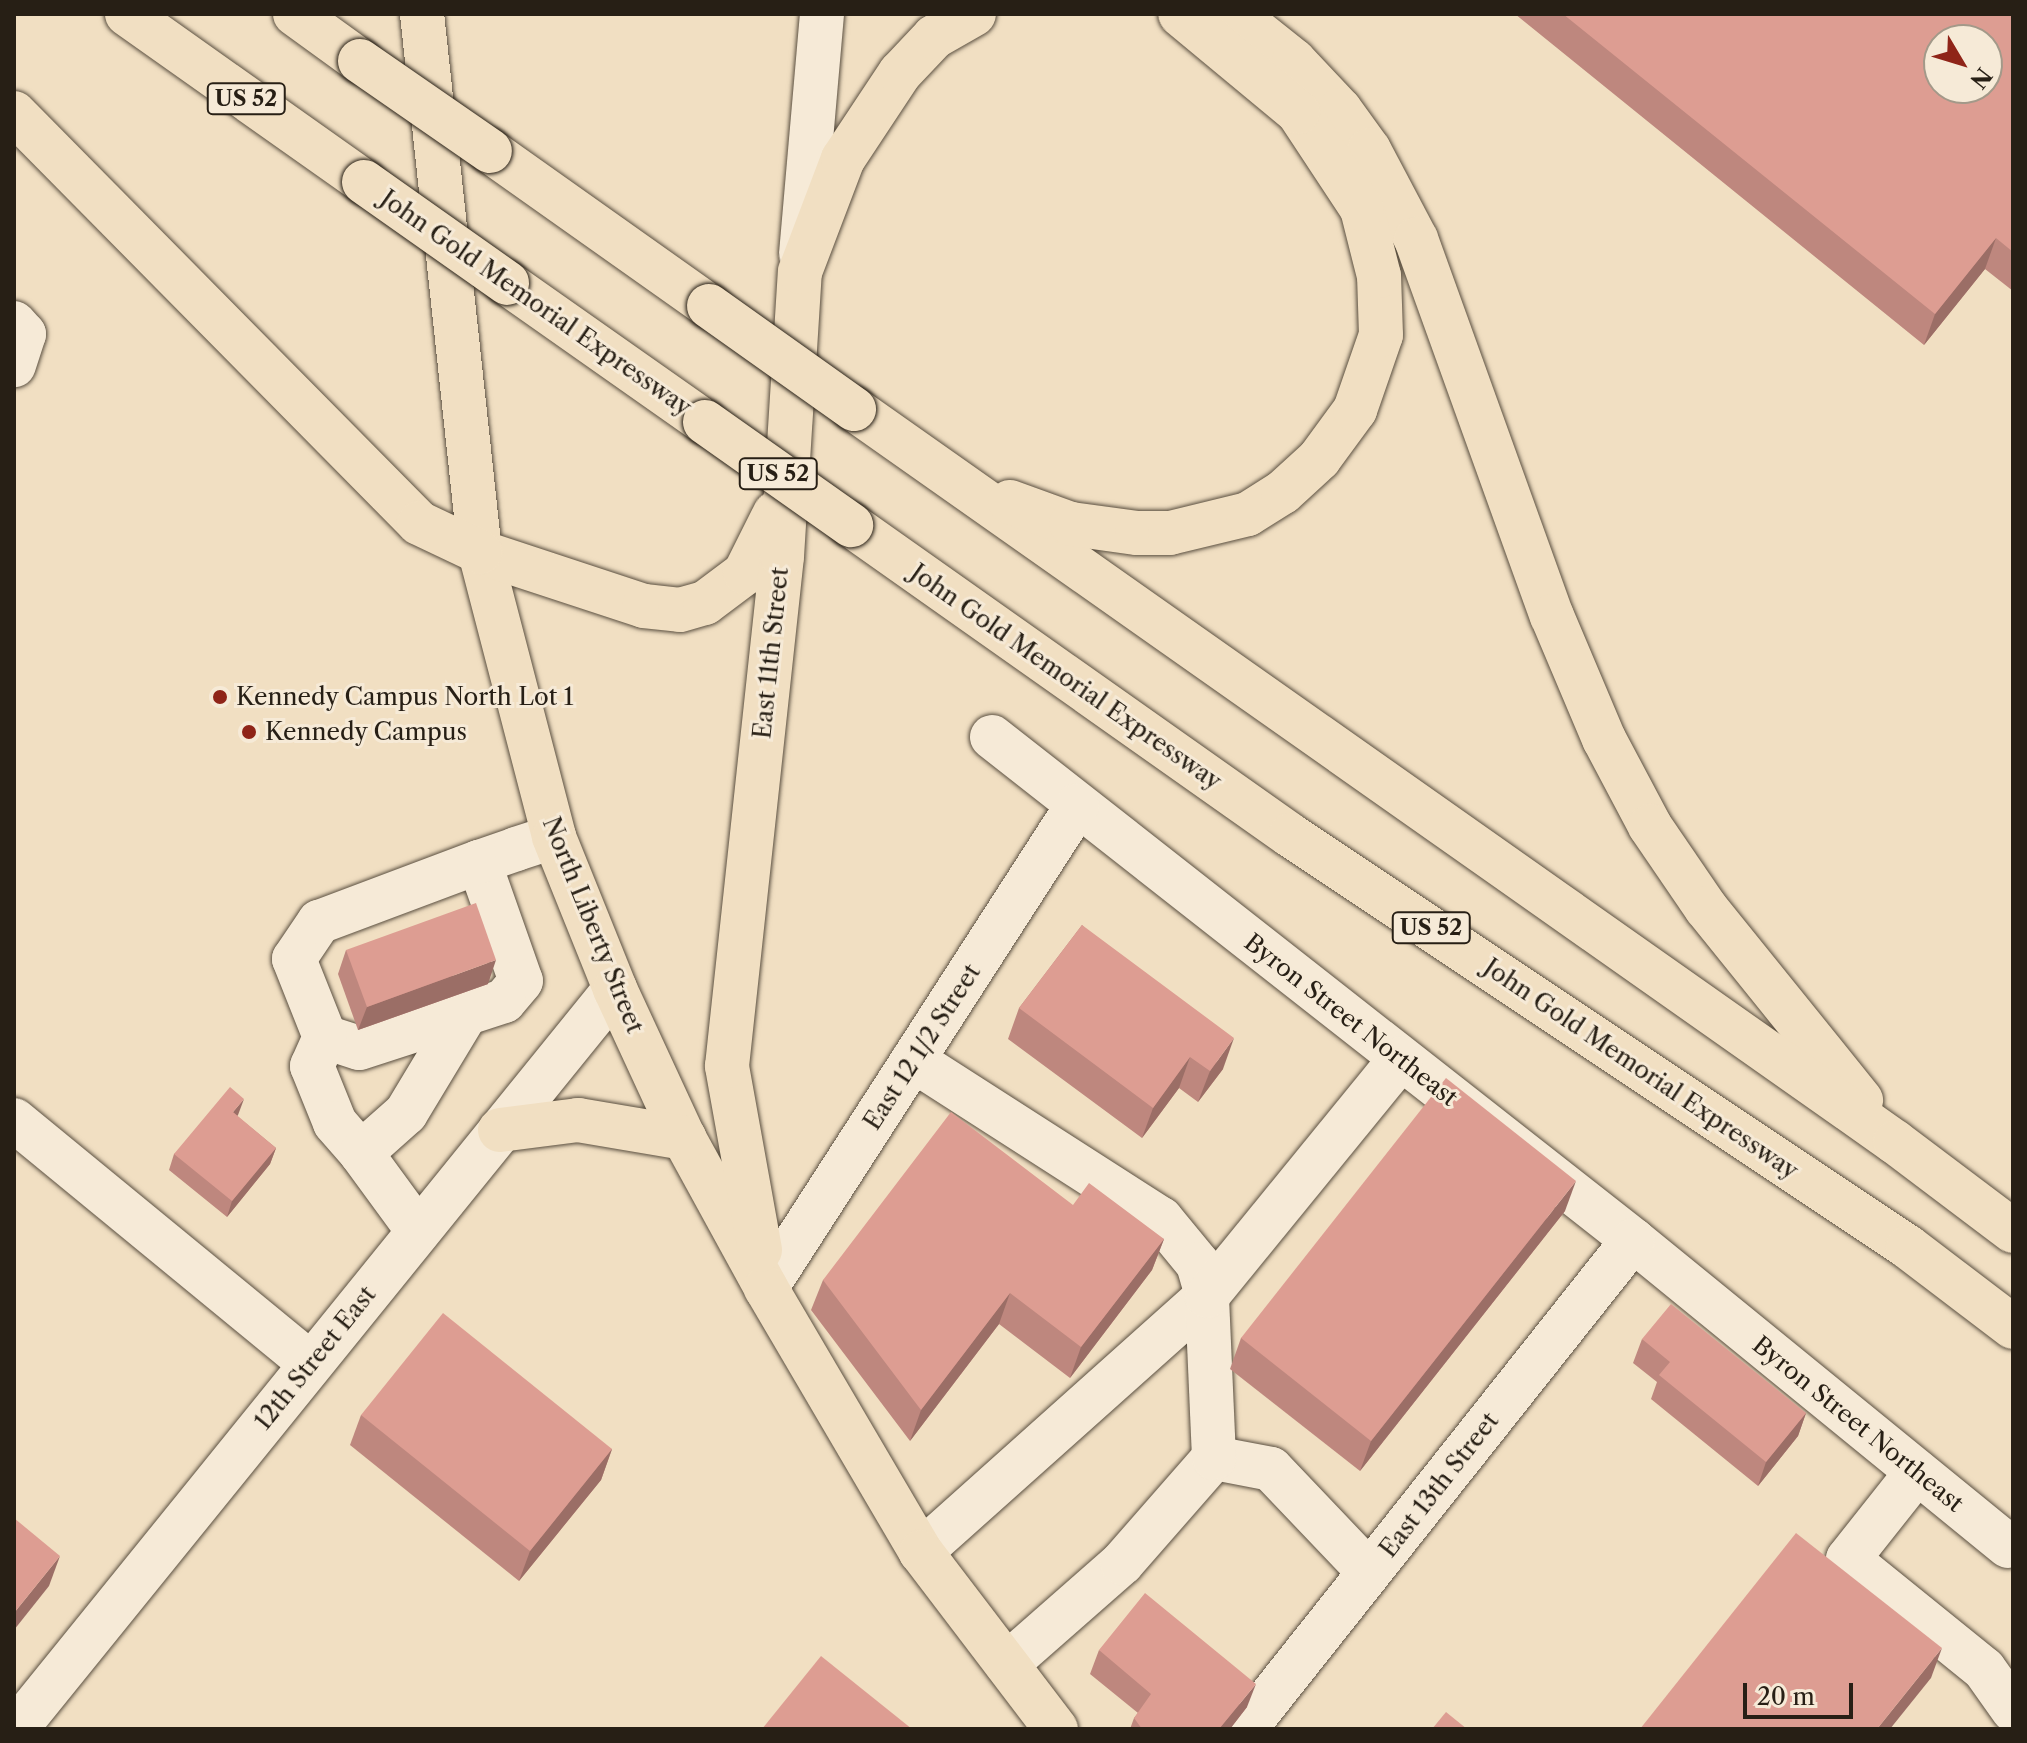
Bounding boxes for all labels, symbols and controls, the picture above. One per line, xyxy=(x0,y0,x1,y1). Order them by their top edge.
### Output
north arrow xyxy=(1923,24,2003,104)
text: N xyxy=(1964,62,1997,94)
road number: US 52 xyxy=(206,81,286,117)
street label: John Gold Memorial Expressway xyxy=(375,184,697,422)
road number: US 52 xyxy=(738,456,818,492)
street label: John Gold Memorial Expressway xyxy=(905,558,1227,796)
street label: East 11th Street xyxy=(748,566,794,740)
place label: Kennedy Campus North Lot 1 xyxy=(236,683,574,711)
marker: Kennedy Campus North Lot 1 xyxy=(211,688,229,706)
place label: Kennedy Campus xyxy=(265,718,468,746)
marker: Kennedy Campus xyxy=(240,723,258,741)
street label: North Liberty Street xyxy=(536,812,650,1038)
road number: US 52 xyxy=(1391,910,1471,946)
street label: Byron Street Northeast xyxy=(1239,928,1463,1112)
street label: John Gold Memorial Expressway xyxy=(1478,953,1804,1185)
street label: East 12 1/2 Street xyxy=(858,959,986,1135)
street label: 12th Street East xyxy=(248,1280,382,1436)
street label: Byron Street Northeast xyxy=(1747,1330,1969,1518)
street label: East 13th Street xyxy=(1374,1407,1504,1563)
scale bar xyxy=(1747,1667,1857,1717)
text: 20 m xyxy=(1757,1682,1815,1711)

